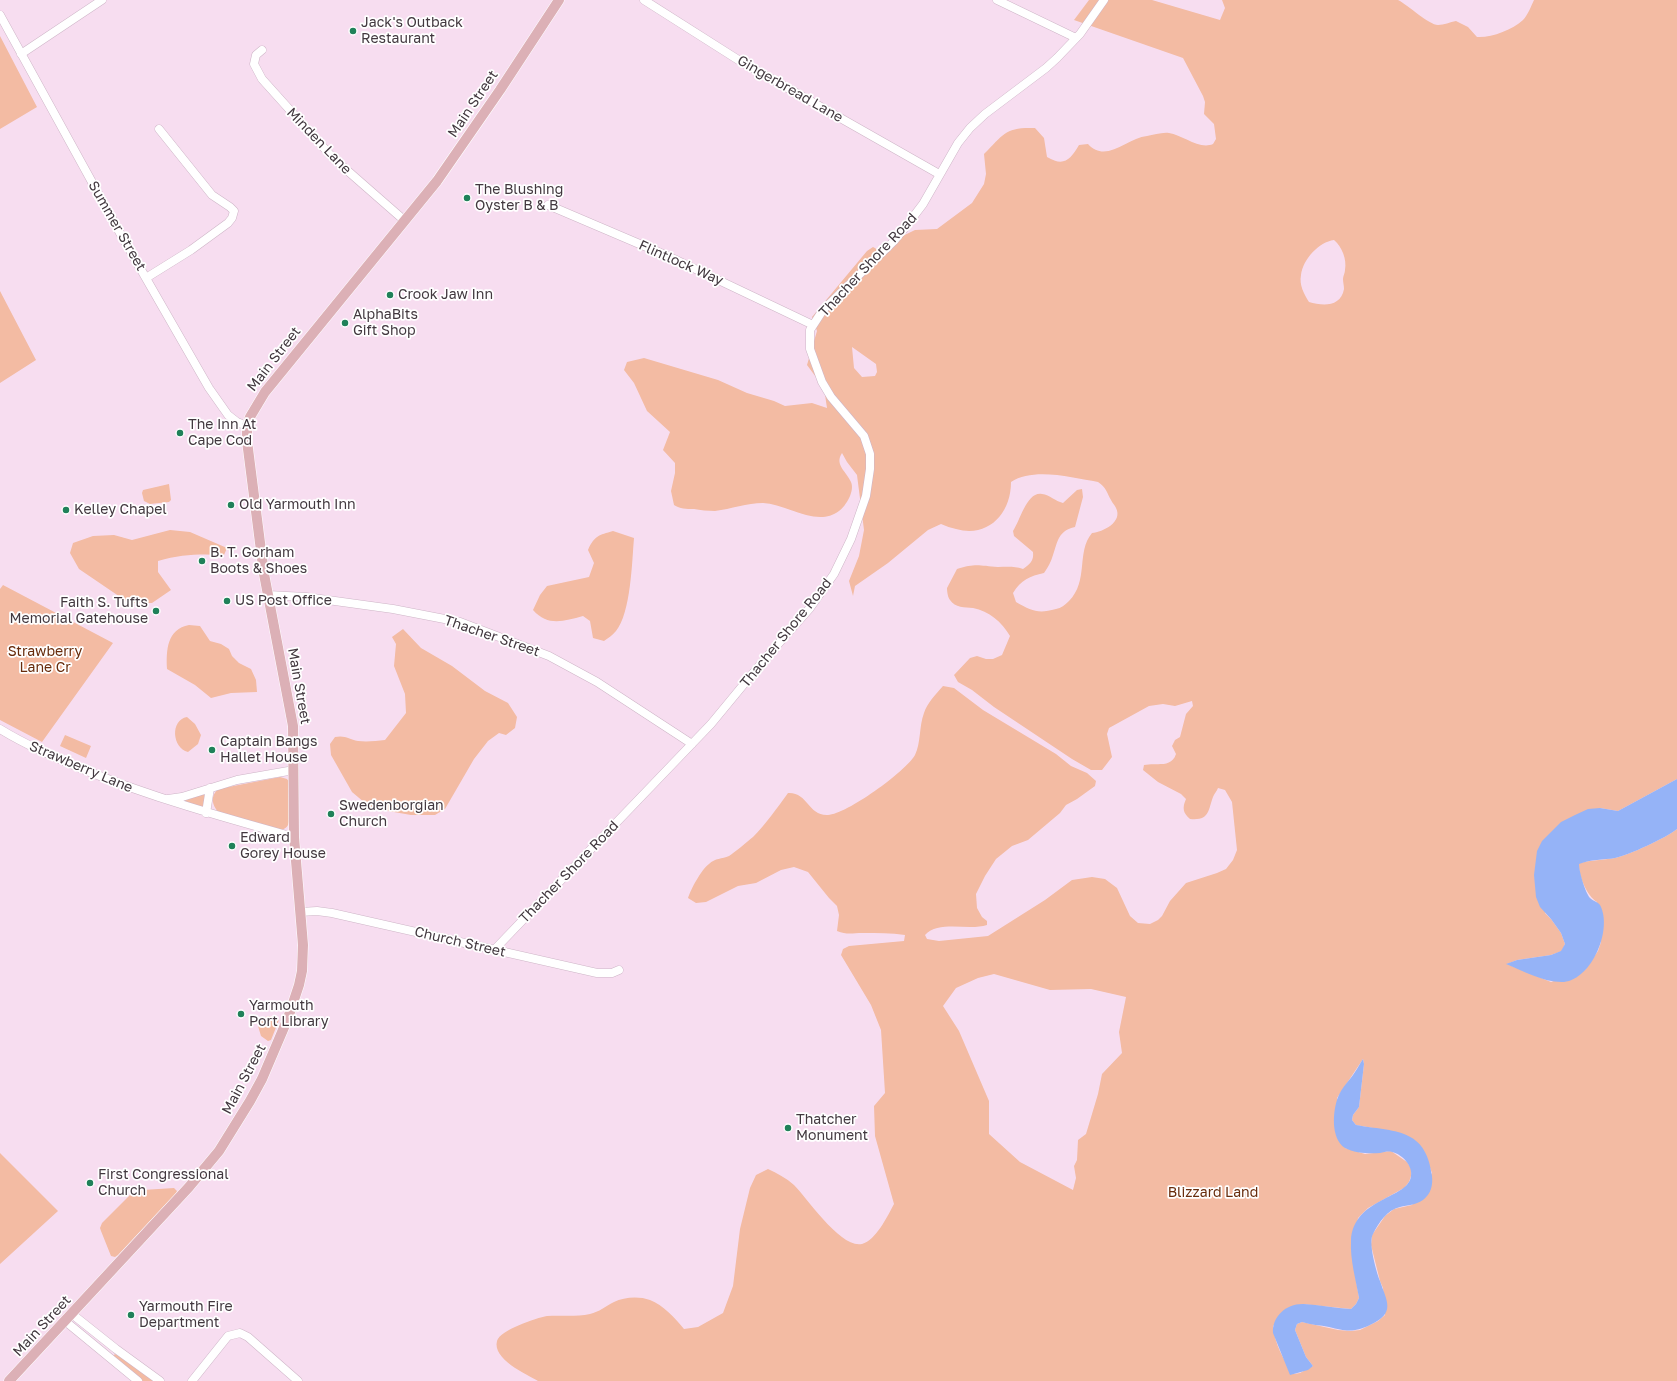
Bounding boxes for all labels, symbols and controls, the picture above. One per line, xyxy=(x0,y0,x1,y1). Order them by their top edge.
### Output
place label: Jack's Outback Restaurant xyxy=(361,15,463,48)
marker: Jack's Outback Restaurant xyxy=(348,26,358,36)
street label: Gingerbread Lane xyxy=(734,52,846,126)
street label: Main Street xyxy=(444,67,502,141)
street label: Minden Lane xyxy=(283,104,355,178)
street label: Summer Street xyxy=(85,178,149,274)
place label: The Blushing Oyster B & B xyxy=(475,182,563,214)
marker: The Blushing Oyster B & B xyxy=(462,193,472,203)
street label: Thacher Shore Road xyxy=(816,210,920,320)
street label: Flintlock Way xyxy=(636,237,726,289)
place label: Crook Jaw Inn xyxy=(398,287,493,303)
marker: Crook Jaw Inn xyxy=(385,290,395,300)
place label: AlphaBits Gift Shop xyxy=(353,307,418,340)
marker: AlphaBits Gift Shop xyxy=(340,318,350,328)
street label: Main Street xyxy=(244,323,304,395)
place label: The Inn At Cape Cod xyxy=(188,417,256,450)
marker: The Inn At Cape Cod xyxy=(175,428,185,438)
place label: Old Yarmouth Inn xyxy=(239,497,356,513)
marker: Old Yarmouth Inn xyxy=(226,500,236,510)
place label: Kelley Chapel xyxy=(74,502,167,518)
marker: Kelley Chapel xyxy=(61,505,71,515)
place label: B. T. Gorham Boots & Shoes xyxy=(210,545,307,578)
marker: B. T. Gorham Boots & Shoes xyxy=(197,556,207,566)
street label: Thacher Shore Road xyxy=(737,575,835,691)
place label: US Post Office xyxy=(235,593,332,609)
place label: Faith S. Tufts Memorial Gatehouse xyxy=(10,595,148,628)
marker: US Post Office xyxy=(222,596,232,606)
marker: Faith S. Tufts Memorial Gatehouse xyxy=(151,606,161,616)
street label: Thacher Street xyxy=(442,612,542,660)
park label: Strawberry Lane Cr xyxy=(8,644,82,676)
street label: Main Street xyxy=(284,647,314,725)
place label: Captain Bangs Hallet House xyxy=(220,734,317,766)
street label: Strawberry Lane xyxy=(27,738,135,796)
marker: Captain Bangs Hallet House xyxy=(207,745,217,755)
place label: Swedenborgian Church xyxy=(339,798,444,830)
marker: Swedenborgian Church xyxy=(326,809,336,819)
street label: Thacher Shore Road xyxy=(516,817,622,927)
place label: Edward Gorey House xyxy=(240,830,326,862)
marker: Edward Gorey House xyxy=(227,841,237,851)
street label: Church Street xyxy=(413,923,507,961)
place label: Yarmouth Port Library xyxy=(249,998,329,1030)
marker: Yarmouth Port Library xyxy=(236,1009,246,1019)
street label: Main Street xyxy=(218,1041,270,1117)
place label: Thatcher Monument xyxy=(796,1112,868,1144)
marker: Thatcher Monument xyxy=(783,1123,793,1133)
place label: First Congressional Church xyxy=(98,1167,229,1200)
marker: First Congressional Church xyxy=(85,1178,95,1188)
park label: Blizzard Land xyxy=(1168,1185,1258,1201)
street label: Main Street xyxy=(10,1292,74,1360)
place label: Yarmouth Fire Department xyxy=(139,1299,233,1332)
marker: Yarmouth Fire Department xyxy=(126,1310,136,1320)

